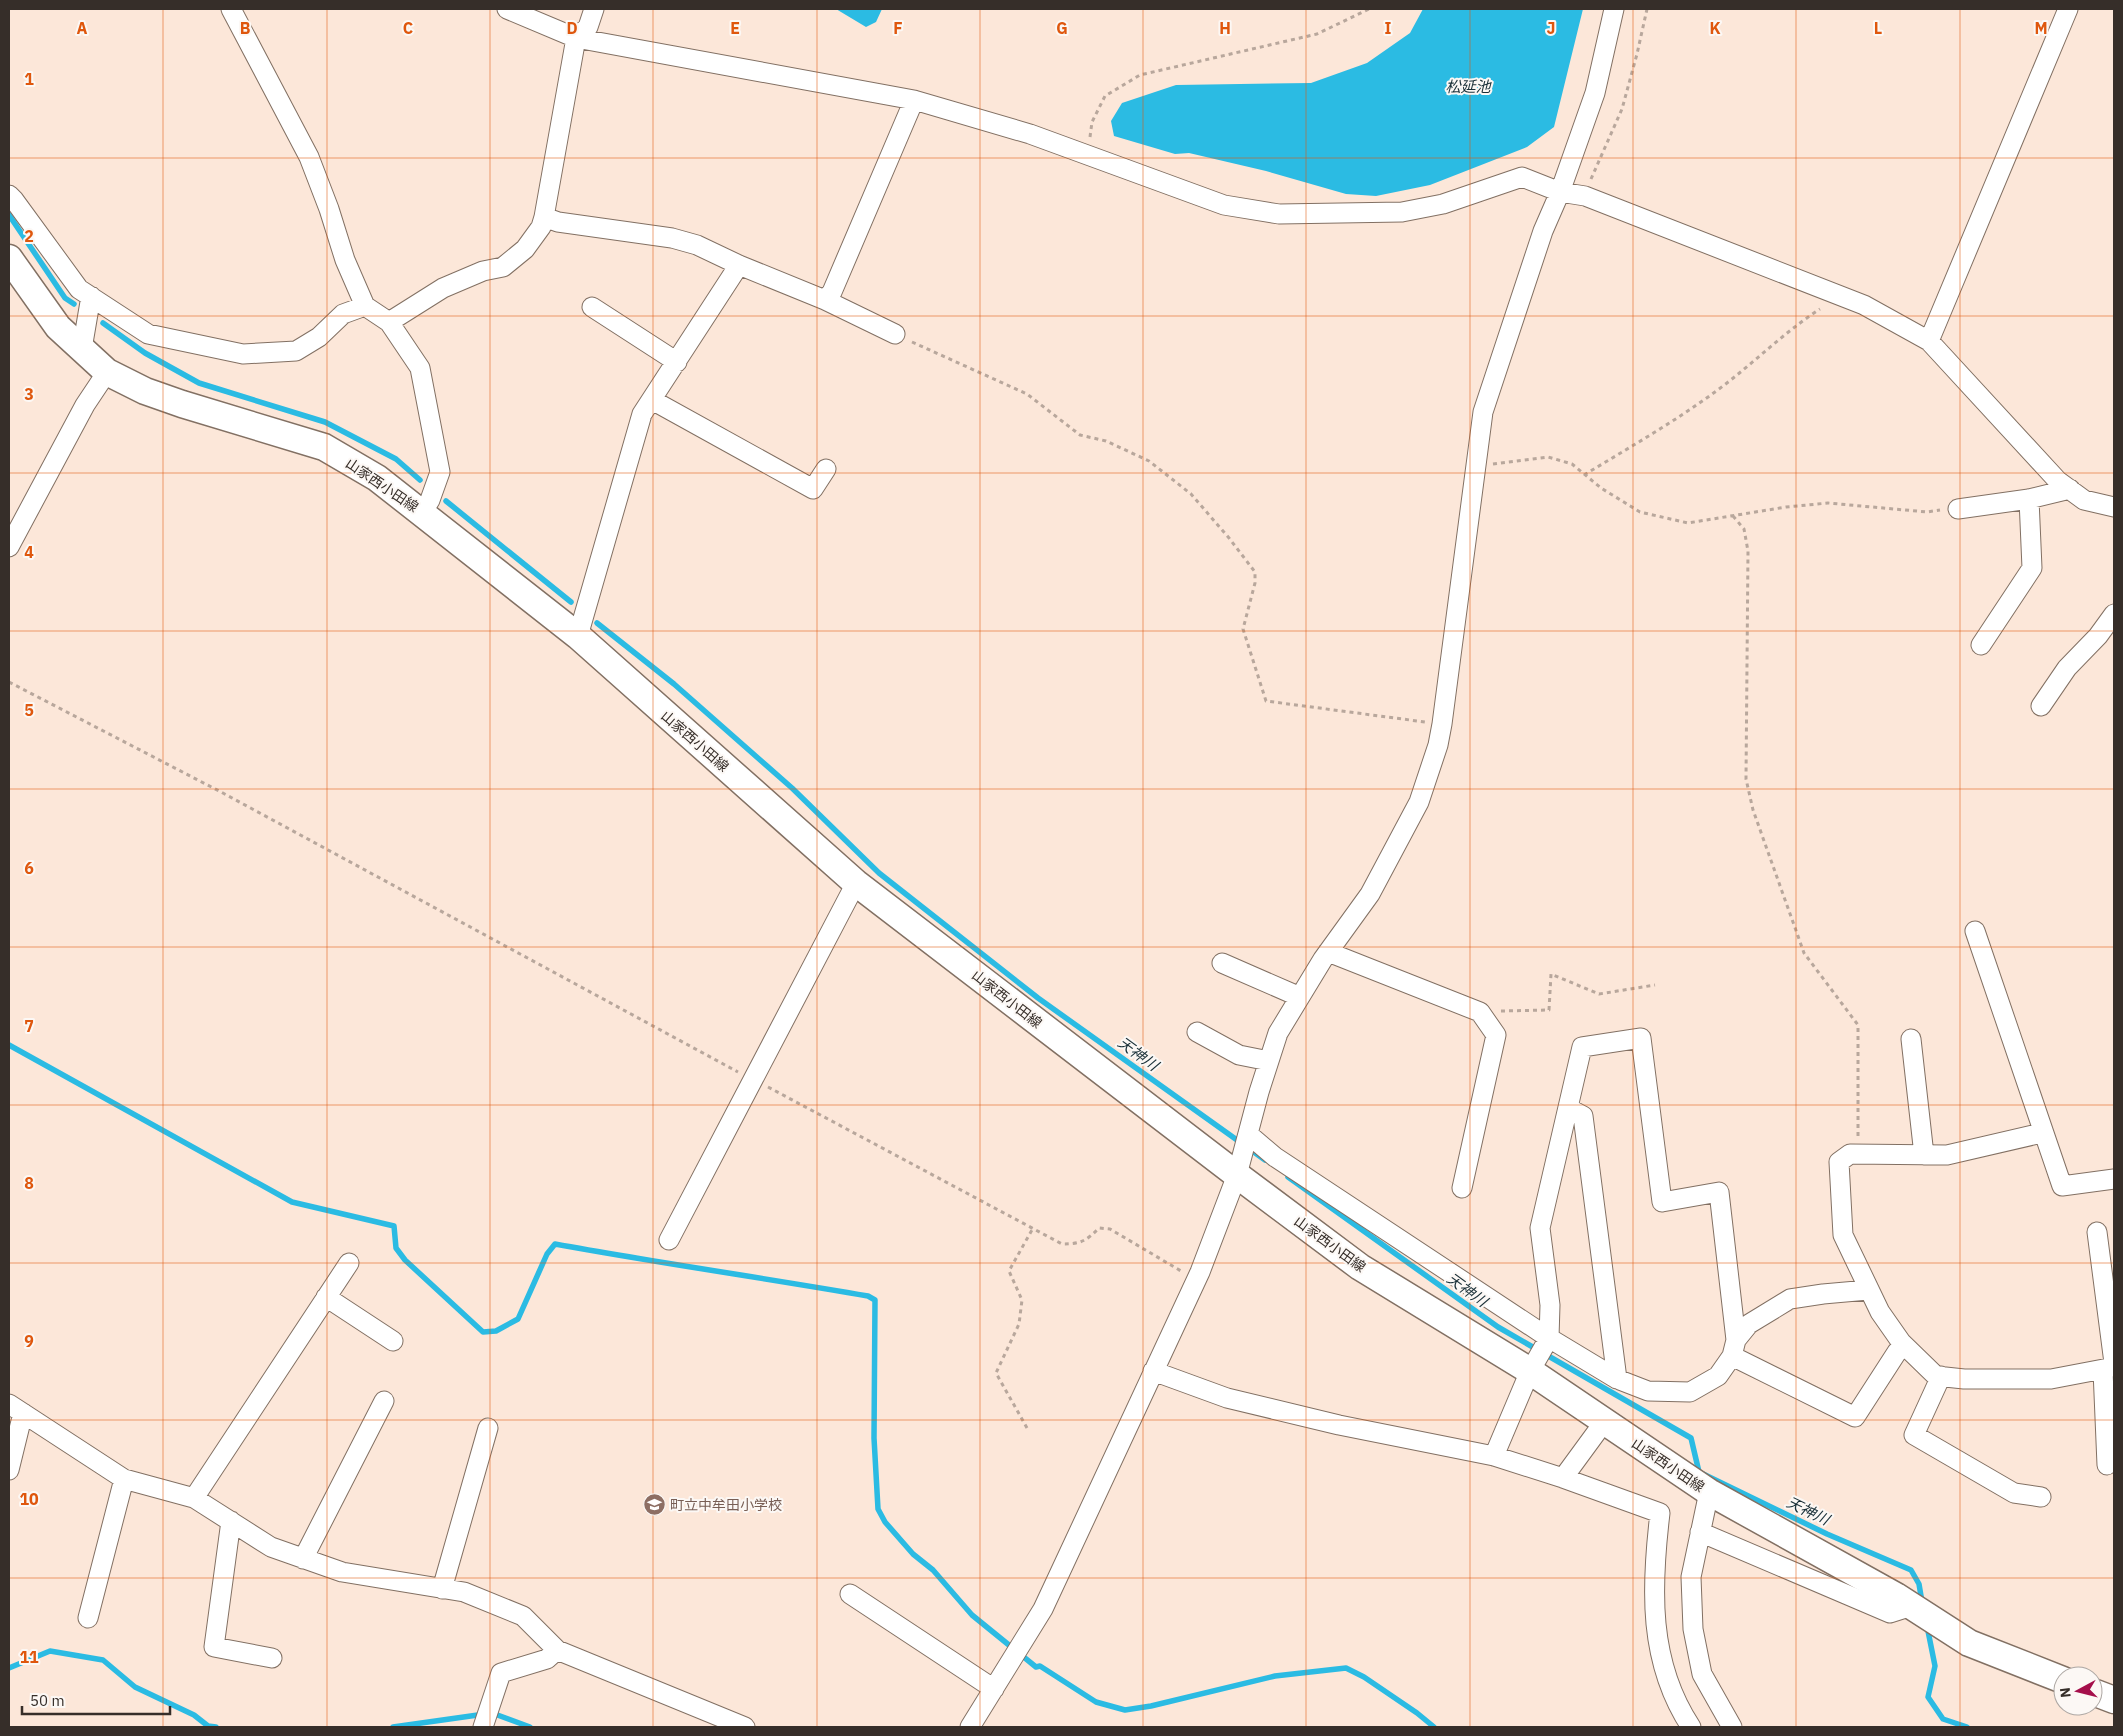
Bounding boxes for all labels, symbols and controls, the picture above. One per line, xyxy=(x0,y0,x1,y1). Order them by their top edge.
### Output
text: A xyxy=(77,18,88,38)
text: B xyxy=(240,18,251,38)
text: C xyxy=(403,18,413,38)
text: D xyxy=(566,18,578,38)
text: E xyxy=(730,18,740,38)
text: F xyxy=(893,18,903,38)
text: G xyxy=(1056,18,1068,38)
text: H xyxy=(1219,18,1231,38)
text: I xyxy=(1385,18,1392,38)
text: J xyxy=(1547,18,1555,38)
text: K xyxy=(1709,18,1721,38)
text: L xyxy=(1874,18,1882,38)
text: M xyxy=(2034,18,2048,38)
text: 1 xyxy=(24,69,34,89)
water label: 松延池 xyxy=(1445,77,1492,96)
text: 2 xyxy=(24,226,34,246)
text: 3 xyxy=(24,384,34,404)
street label: 山家西小田線 xyxy=(342,454,422,516)
text: 4 xyxy=(24,542,34,562)
text: 5 xyxy=(24,700,34,720)
street label: 山家西小田線 xyxy=(657,707,733,775)
text: 6 xyxy=(24,858,34,878)
street label: 山家西小田線 xyxy=(968,966,1046,1032)
text: 7 xyxy=(24,1016,34,1036)
water label: 天神川 xyxy=(1115,1033,1164,1076)
text: 8 xyxy=(24,1173,34,1193)
street label: 山家西小田線 xyxy=(1291,1212,1369,1276)
water label: 天神川 xyxy=(1444,1269,1493,1312)
text: 9 xyxy=(24,1331,34,1351)
street label: 山家西小田線 xyxy=(1628,1434,1708,1496)
text: 10 xyxy=(19,1489,39,1509)
water label: 天神川 xyxy=(1784,1492,1834,1530)
school or university icon: 町立中牟田小学校 xyxy=(642,1493,666,1517)
place label: 町立中牟田小学校 xyxy=(670,1496,782,1514)
text: 11 xyxy=(19,1647,39,1667)
north arrow xyxy=(2053,1666,2103,1716)
scale bar xyxy=(22,1684,170,1716)
text: N xyxy=(2056,1686,2075,1699)
text: 50 m xyxy=(30,1691,65,1710)

